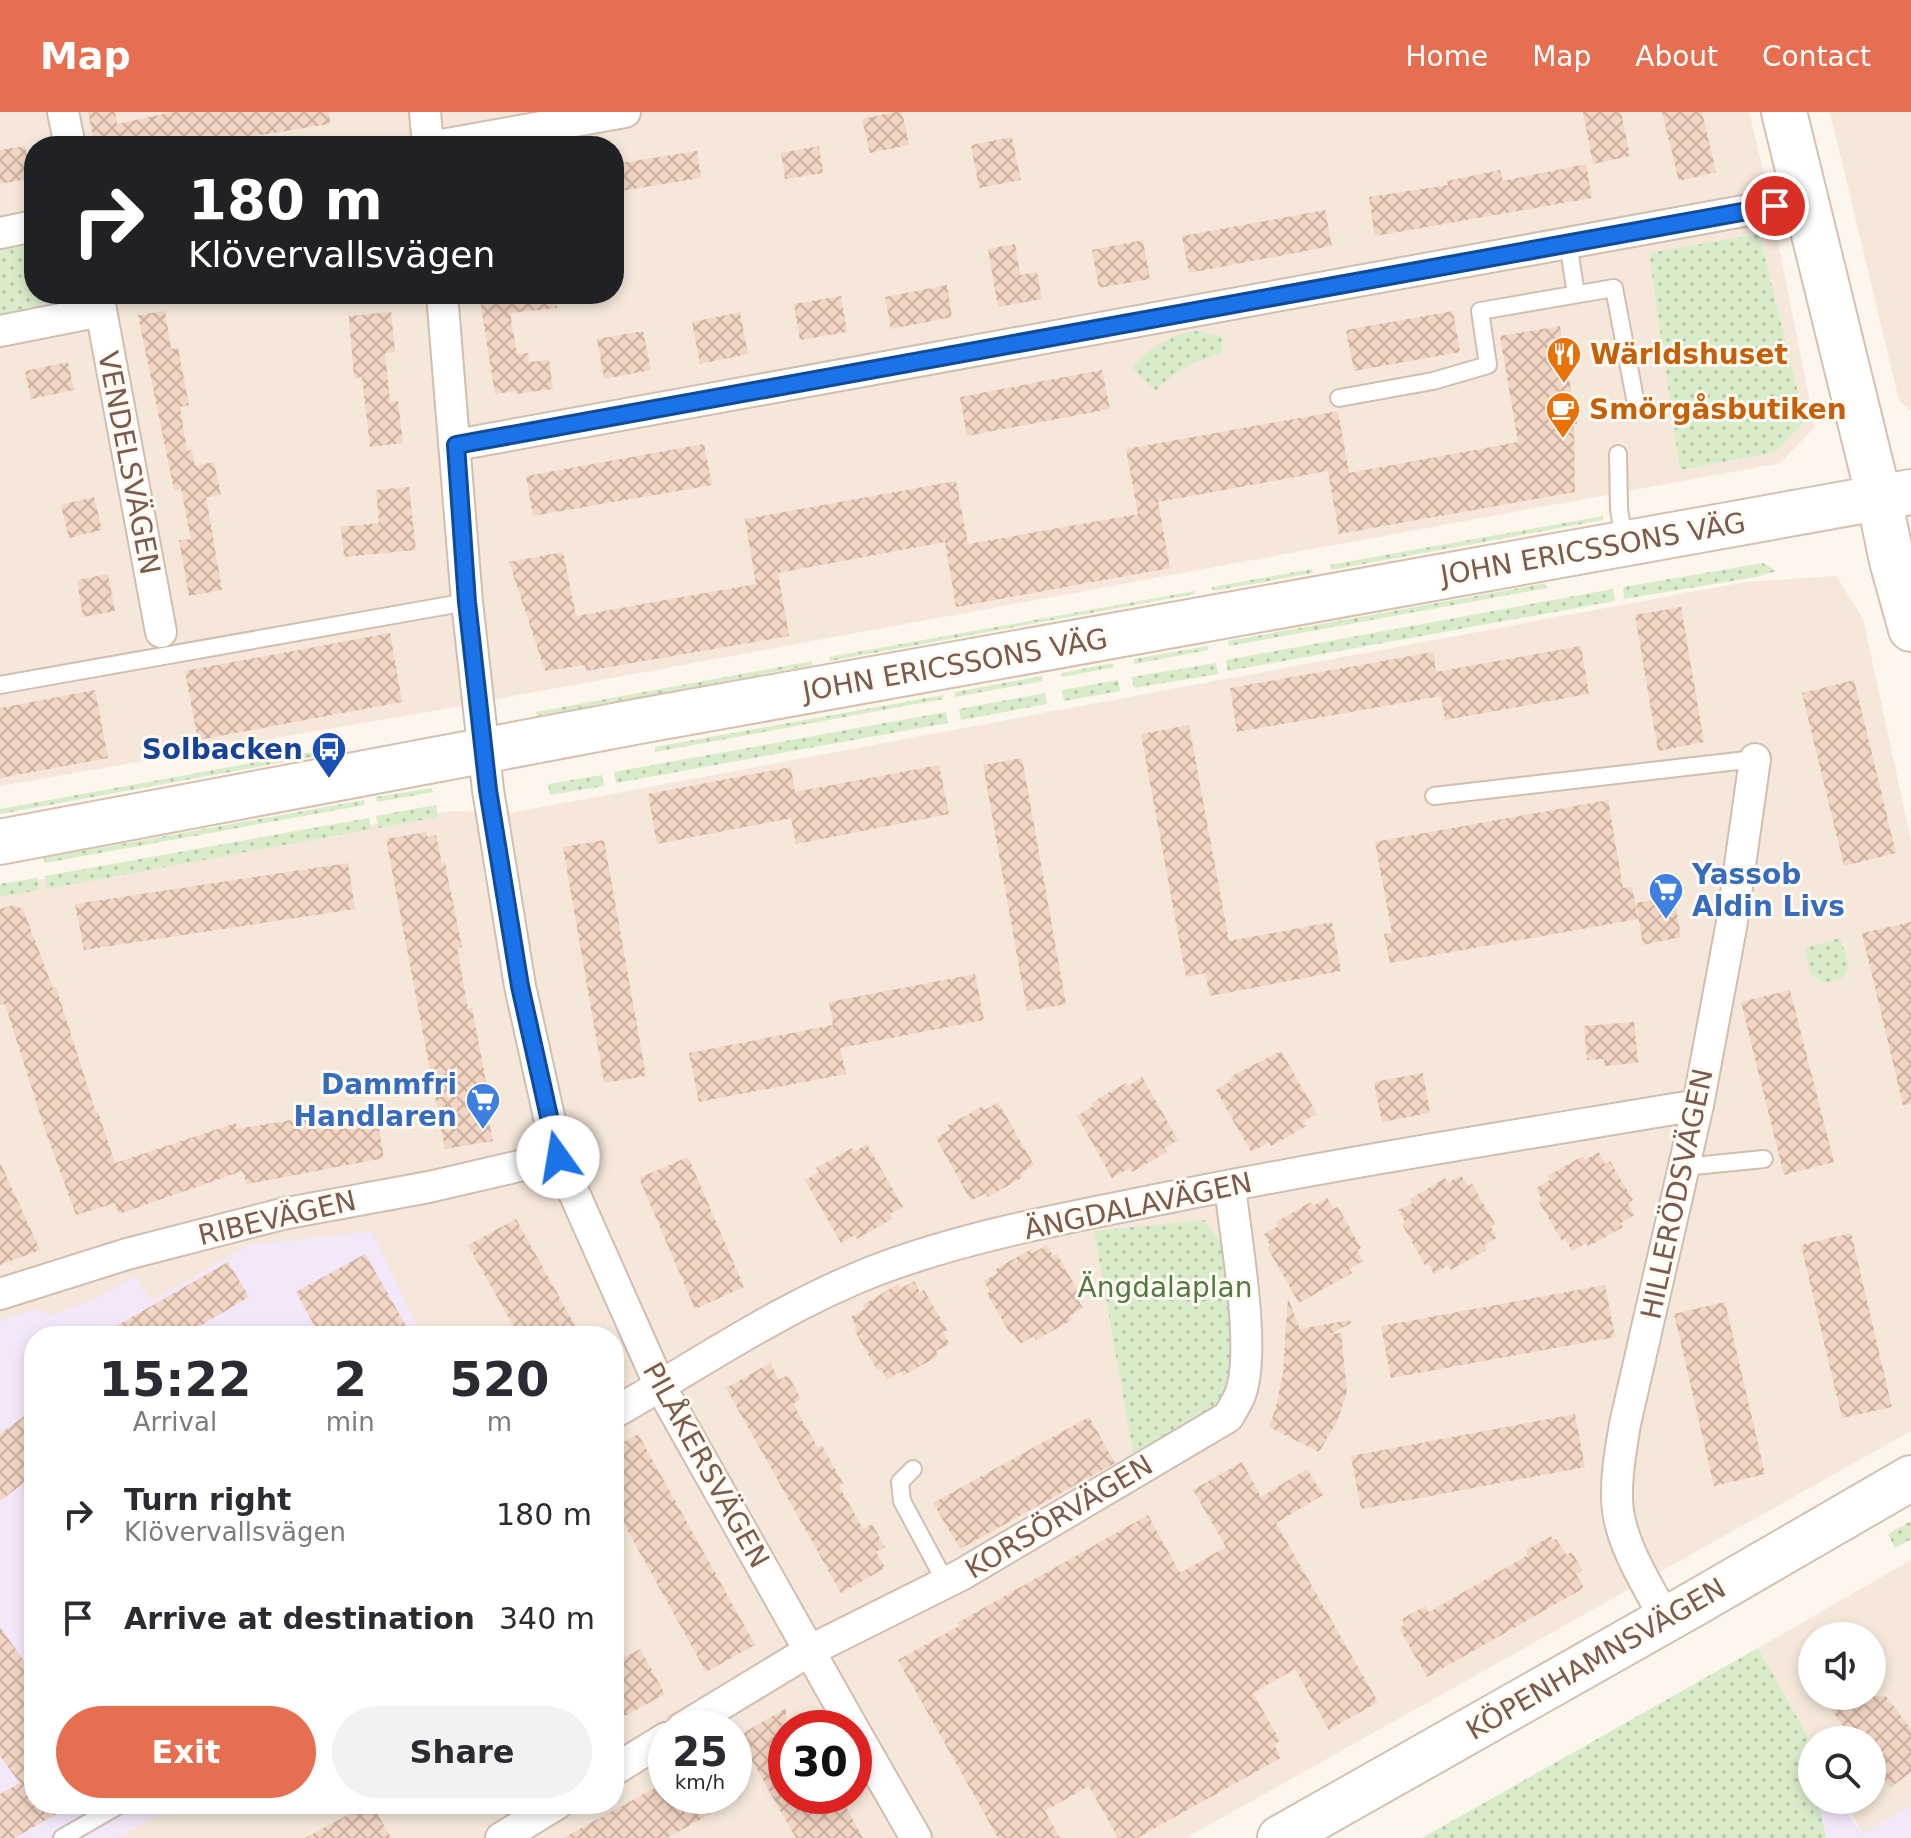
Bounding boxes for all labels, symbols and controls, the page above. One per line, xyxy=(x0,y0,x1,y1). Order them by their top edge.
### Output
text: Map xyxy=(40,34,131,78)
text: Home xyxy=(1405,40,1488,73)
text: Map xyxy=(1532,40,1591,73)
text: About xyxy=(1635,40,1718,73)
text: Contact xyxy=(1762,40,1871,73)
text: 180 m xyxy=(188,167,383,232)
icon: right xyxy=(56,168,160,272)
pin xyxy=(1741,172,1809,240)
icon: arrive xyxy=(1753,184,1797,228)
text: Klövervallsvägen xyxy=(188,234,495,275)
restaurant icon: Wärldshuset xyxy=(1545,335,1583,385)
place label: Wärldshuset xyxy=(1590,338,1788,371)
street label: VENDELSVÄGEN xyxy=(91,349,167,577)
cafe icon: Smörgåsbutiken xyxy=(1544,390,1582,440)
place label: Smörgåsbutiken xyxy=(1589,393,1847,426)
street label: JOHN ERICSSONS VÄG xyxy=(1436,506,1748,592)
street label: JOHN ERICSSONS VÄG xyxy=(798,622,1110,708)
bus stop icon: Solbacken xyxy=(310,730,348,780)
place label: Solbacken xyxy=(142,733,303,766)
place label: Yassob Aldin Livs xyxy=(1691,858,1845,923)
supermarket icon: Yassob Aldin Livs xyxy=(1647,871,1685,921)
street label: HILLERÖDSVÄGEN xyxy=(1633,1065,1720,1322)
place label: Dammfri Handlaren xyxy=(293,1068,457,1133)
supermarket icon: Dammfri Handlaren xyxy=(464,1081,502,1131)
position arrow xyxy=(516,1115,600,1199)
street label: ÄNGDALAVÄGEN xyxy=(1021,1166,1255,1246)
street label: RIBEVÄGEN xyxy=(195,1184,359,1252)
park label: Ängdalaplan xyxy=(1078,1271,1253,1304)
text: 15:22 xyxy=(98,1351,251,1407)
text: 2 xyxy=(334,1351,367,1407)
text: 520 xyxy=(449,1351,549,1407)
street label: PILÅKERSVÄGEN xyxy=(636,1356,777,1573)
text: Arrival xyxy=(133,1407,217,1437)
text: min xyxy=(326,1407,375,1437)
text: m xyxy=(487,1407,512,1437)
street label: KORSÖRVÄGEN xyxy=(959,1447,1159,1586)
text: Turn right xyxy=(124,1482,291,1517)
icon: right xyxy=(56,1492,100,1536)
text: 180 m xyxy=(496,1497,592,1532)
text: Klövervallsvägen xyxy=(124,1517,346,1547)
street label: KÖPENHAMNSVÄGEN xyxy=(1460,1570,1731,1747)
icon: arrive xyxy=(56,1596,100,1640)
text: Arrive at destination xyxy=(124,1601,475,1636)
text: 340 m xyxy=(499,1601,595,1636)
map controls xyxy=(1798,1622,1886,1814)
button: sound xyxy=(1798,1622,1886,1710)
button: Exit xyxy=(56,1706,316,1798)
button: Share xyxy=(332,1706,592,1798)
speed limit sign: 30 xyxy=(768,1710,872,1814)
button: search xyxy=(1798,1726,1886,1814)
text: 25 xyxy=(672,1729,728,1775)
text: km/h xyxy=(675,1770,725,1794)

